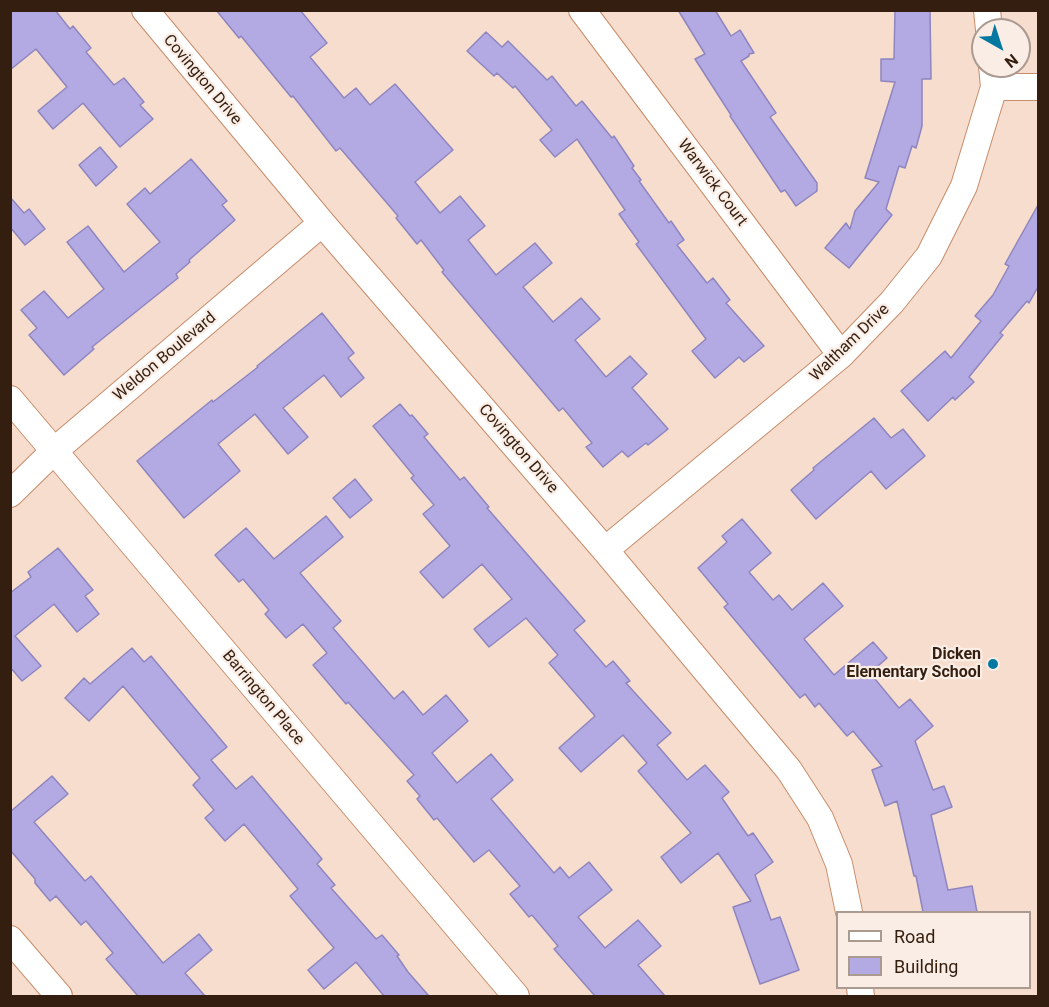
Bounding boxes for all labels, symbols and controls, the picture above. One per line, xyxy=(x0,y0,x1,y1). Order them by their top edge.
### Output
north arrow xyxy=(971,18,1031,78)
street label: Covington Drive xyxy=(159,31,245,129)
text: N xyxy=(1001,50,1022,72)
street label: Warwick Court xyxy=(673,136,751,230)
street label: Waltham Drive xyxy=(806,300,894,386)
street label: Weldon Boulevard xyxy=(110,308,220,406)
street label: Covington Drive xyxy=(474,401,562,497)
place label: Dicken Elementary School xyxy=(846,645,981,683)
street label: Barrington Place xyxy=(218,647,308,749)
marker: Dicken Elementary School xyxy=(986,657,1000,671)
legend xyxy=(836,911,1031,989)
text: Road xyxy=(894,926,935,947)
text: Building xyxy=(894,956,958,977)

